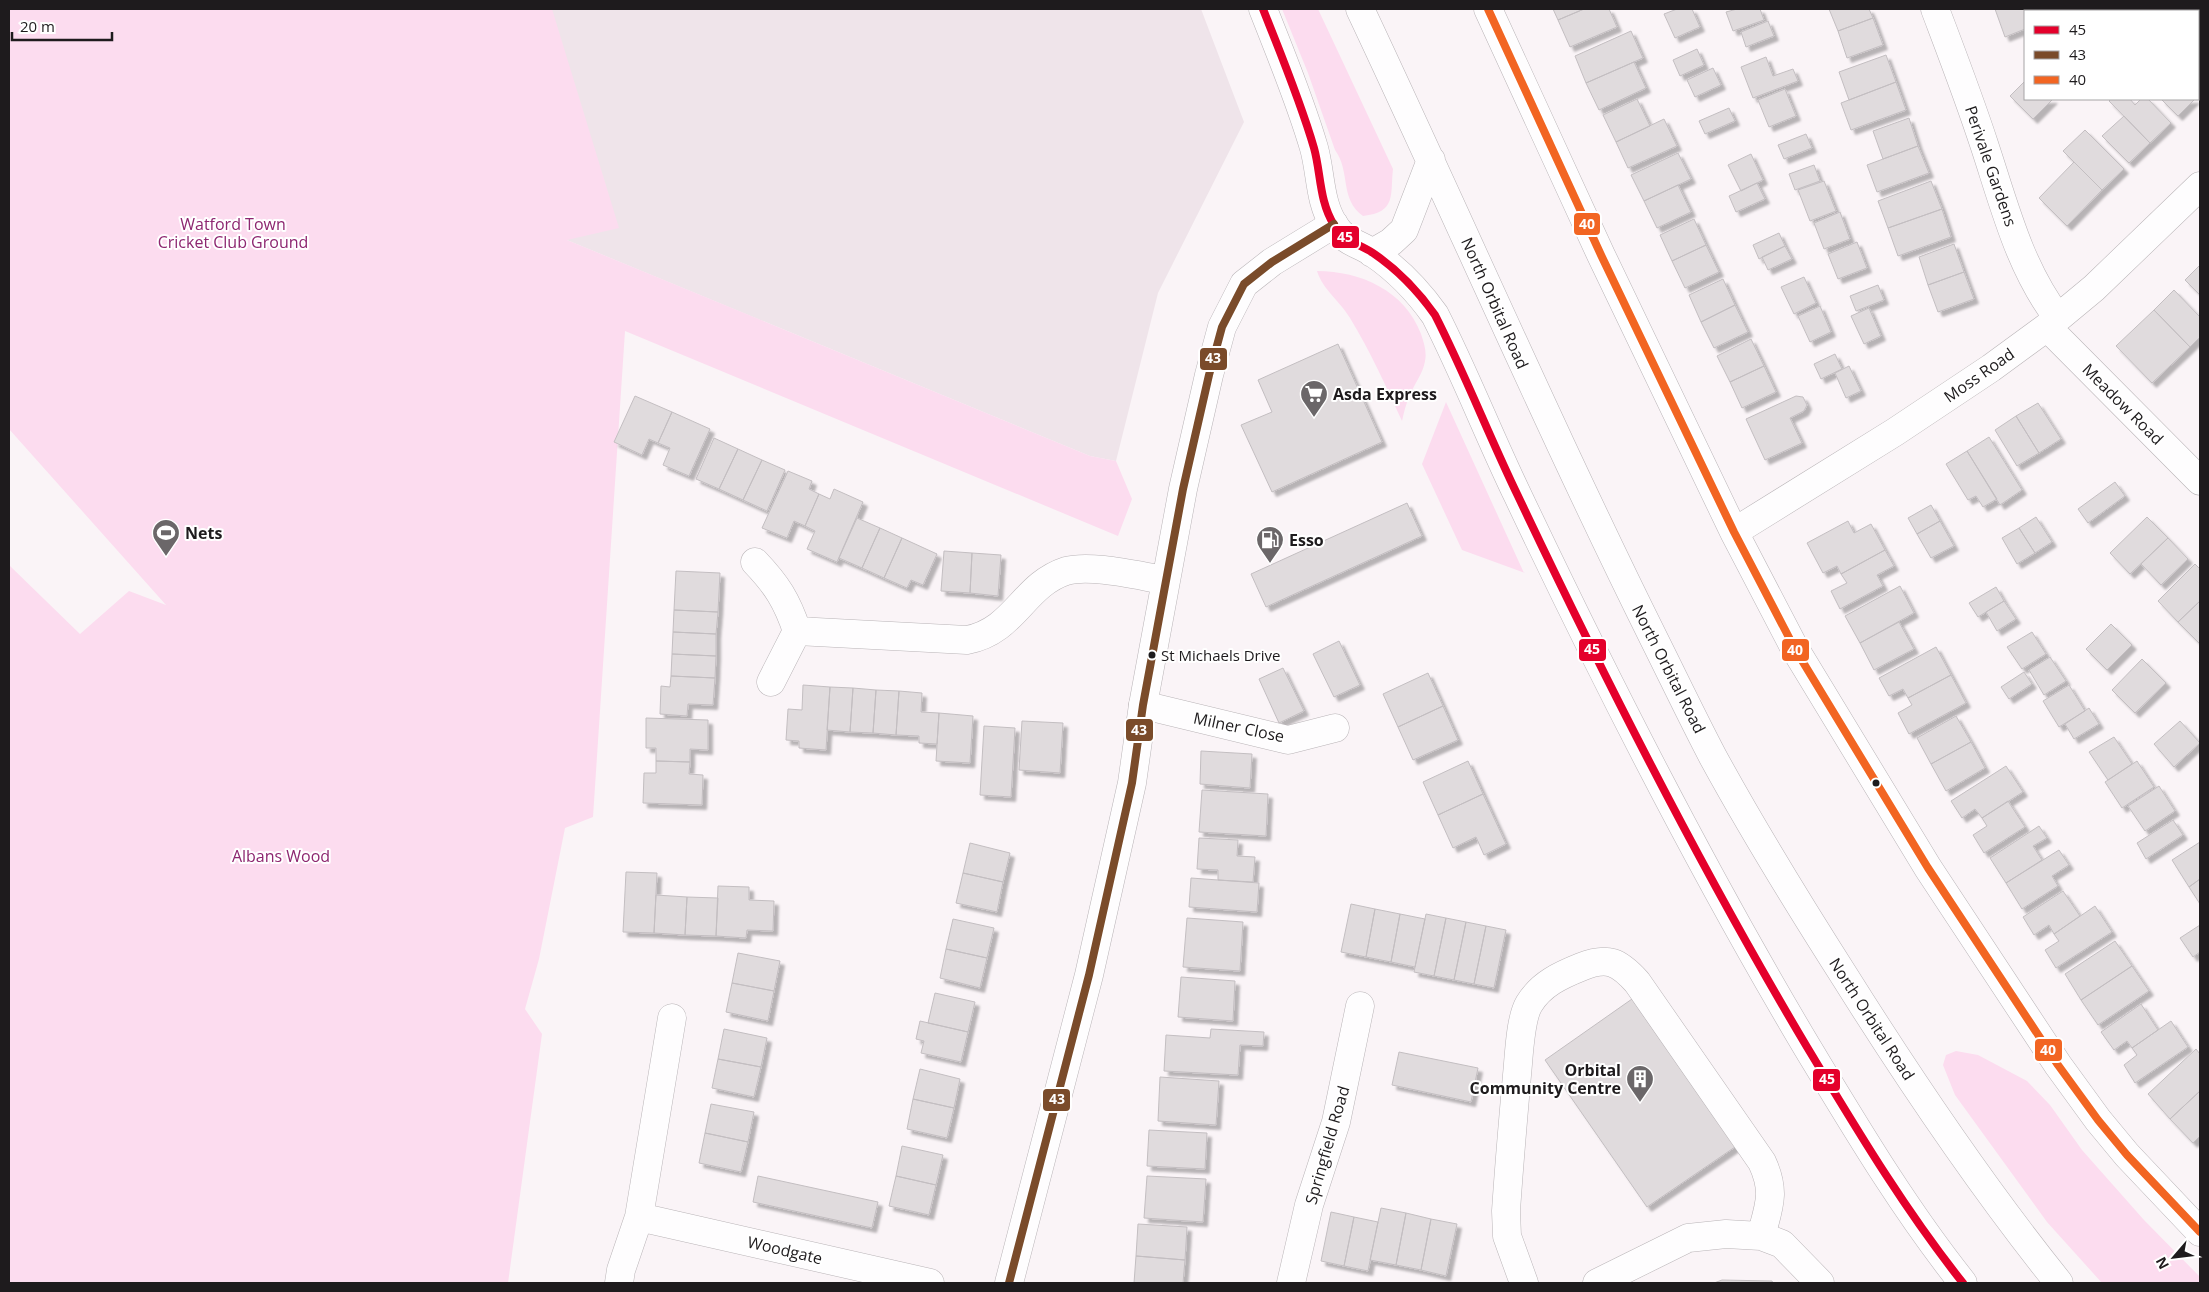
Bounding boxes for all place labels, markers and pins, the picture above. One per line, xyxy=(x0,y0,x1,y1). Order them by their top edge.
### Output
supermarket icon: Asda Express xyxy=(1299,379,1329,418)
place label: Asda Express xyxy=(1333,383,1437,405)
sports icon: Nets xyxy=(151,518,181,557)
place label: Nets xyxy=(185,522,222,544)
fuel station icon: Esso xyxy=(1255,525,1285,564)
place label: Esso xyxy=(1289,529,1324,551)
place label: St Michaels Drive xyxy=(1161,645,1280,665)
marker: St Michaels Drive xyxy=(1147,650,1157,660)
unlabelled marker xyxy=(1871,778,1881,788)
place label: Orbital Community Centre xyxy=(1470,1059,1621,1099)
building icon: Orbital Community Centre xyxy=(1625,1064,1655,1103)

